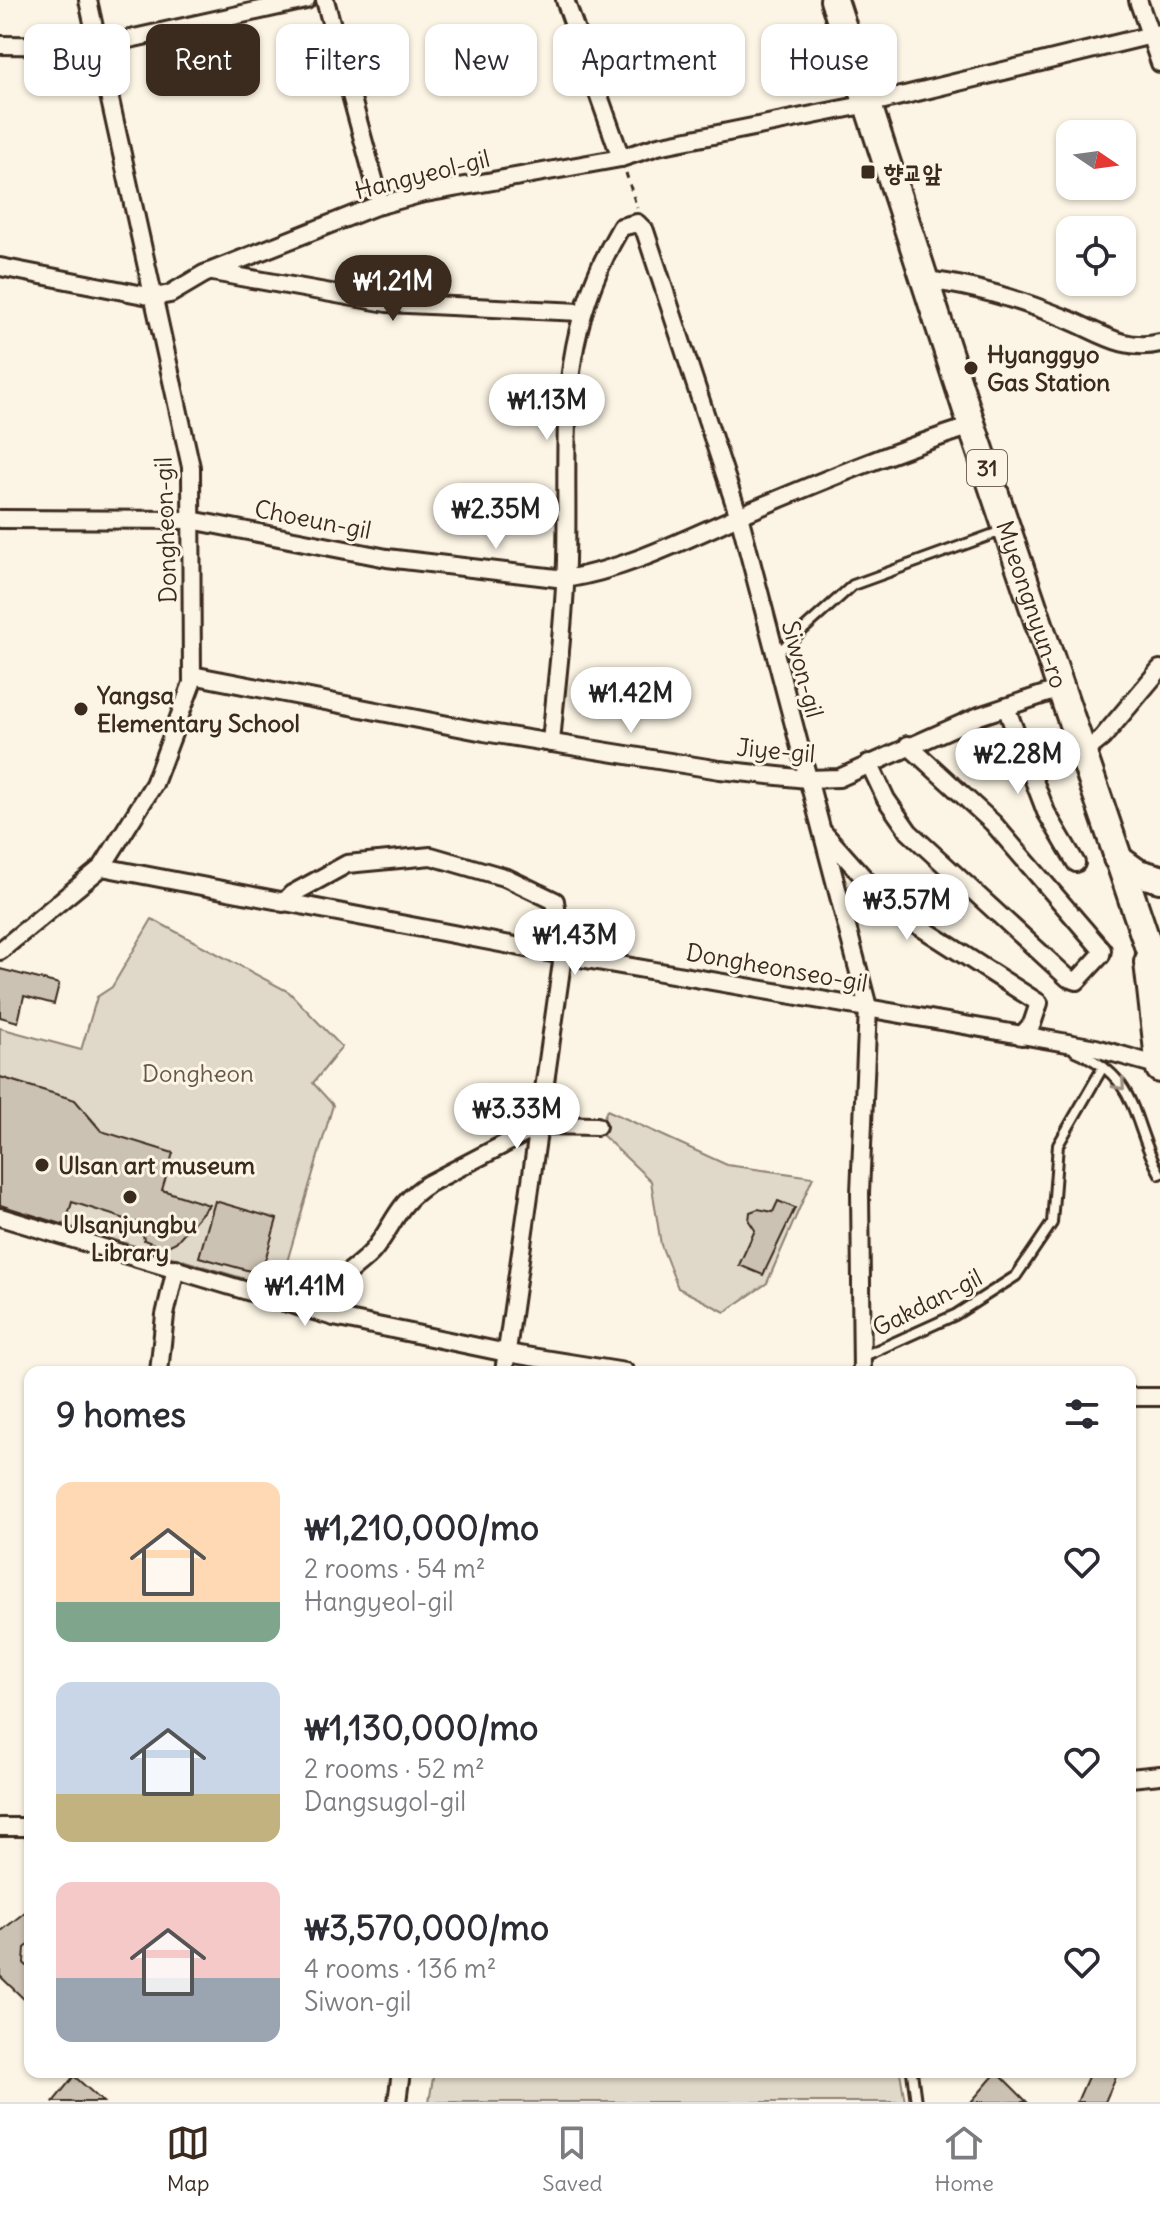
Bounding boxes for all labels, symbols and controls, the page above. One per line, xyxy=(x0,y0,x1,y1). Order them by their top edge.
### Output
chip: Buy xyxy=(24,24,130,96)
chip: Rent xyxy=(146,24,260,96)
chip: Filters xyxy=(276,24,409,96)
chip: New xyxy=(425,24,537,96)
chip: Apartment xyxy=(553,24,745,96)
chip: House xyxy=(761,24,897,96)
north arrow xyxy=(1056,120,1136,200)
map controls xyxy=(1056,120,1136,296)
street label: Hangyeol-gil xyxy=(351,143,493,205)
place label: 향교앞 xyxy=(883,157,943,187)
marker: 향교앞 xyxy=(859,163,877,181)
button: locate xyxy=(1056,216,1136,296)
pin: ₩1.21M xyxy=(328,255,458,323)
text: ₩1.21M xyxy=(353,264,433,297)
place label: Hyanggyo Gas Station xyxy=(987,339,1110,397)
marker: Hyanggyo Gas Station xyxy=(962,359,980,377)
pin: ₩1.13M xyxy=(482,374,612,442)
text: ₩1.13M xyxy=(507,383,587,416)
road number: 31 xyxy=(967,450,1007,486)
street label: Dongheon-gil xyxy=(147,456,183,604)
pin: ₩2.35M xyxy=(431,483,561,551)
text: ₩2.35M xyxy=(451,492,541,525)
street label: Choeun-gil xyxy=(252,493,374,545)
street label: Myeongnyun-ro xyxy=(990,517,1075,692)
street label: Siwon-gil xyxy=(776,617,830,721)
pin: ₩1.42M xyxy=(566,667,696,735)
text: ₩1.42M xyxy=(589,676,673,709)
place label: Yangsa Elementary School xyxy=(96,680,300,738)
marker: Yangsa Elementary School xyxy=(72,700,90,718)
pin: ₩2.28M xyxy=(953,728,1083,796)
street label: Jiye-gil xyxy=(735,732,817,768)
text: ₩2.28M xyxy=(973,737,1063,770)
pin: ₩3.57M xyxy=(842,874,972,942)
text: ₩3.57M xyxy=(863,883,951,916)
pin: ₩1.43M xyxy=(510,909,640,977)
text: ₩1.43M xyxy=(532,918,618,951)
street label: Dongheonseo-gil xyxy=(684,936,870,998)
park label: Dongheon xyxy=(142,1058,254,1088)
one-way arrow xyxy=(1110,1075,1125,1090)
pin: ₩3.33M xyxy=(452,1083,582,1151)
text: ₩3.33M xyxy=(472,1092,562,1125)
place label: Ulsan art museum xyxy=(58,1150,255,1180)
marker: Ulsan art museum xyxy=(33,1156,51,1174)
marker: Ulsanjungbu Library xyxy=(121,1188,139,1206)
place label: Ulsanjungbu Library xyxy=(63,1209,197,1267)
pin: ₩1.41M xyxy=(240,1260,370,1328)
street label: Gakdan-gil xyxy=(867,1262,987,1342)
text: ₩1.41M xyxy=(265,1269,345,1302)
icon: filters xyxy=(1060,1392,1104,1436)
text: 9 homes xyxy=(56,1393,186,1436)
text: ₩1,210,000/mo xyxy=(304,1506,539,1549)
icon: home xyxy=(120,1514,216,1610)
icon: heart xyxy=(1060,1540,1104,1584)
text: 2 rooms · 54 m² xyxy=(304,1552,486,1585)
text: Hangyeol-gil xyxy=(304,1585,454,1618)
text: ₩1,130,000/mo xyxy=(304,1706,538,1749)
icon: home xyxy=(120,1714,216,1810)
icon: heart xyxy=(1060,1740,1104,1784)
text: 2 rooms · 52 m² xyxy=(304,1752,485,1785)
text: Dangsugol-gil xyxy=(304,1785,466,1818)
text: ₩3,570,000/mo xyxy=(304,1906,549,1949)
icon: home xyxy=(120,1914,216,2010)
icon: heart xyxy=(1060,1940,1104,1984)
text: 4 rooms · 136 m² xyxy=(304,1952,496,1985)
text: Siwon-gil xyxy=(304,1985,411,2018)
tab: Map xyxy=(166,2121,210,2197)
tab: Saved xyxy=(542,2121,602,2197)
tab: Home xyxy=(935,2121,994,2197)

